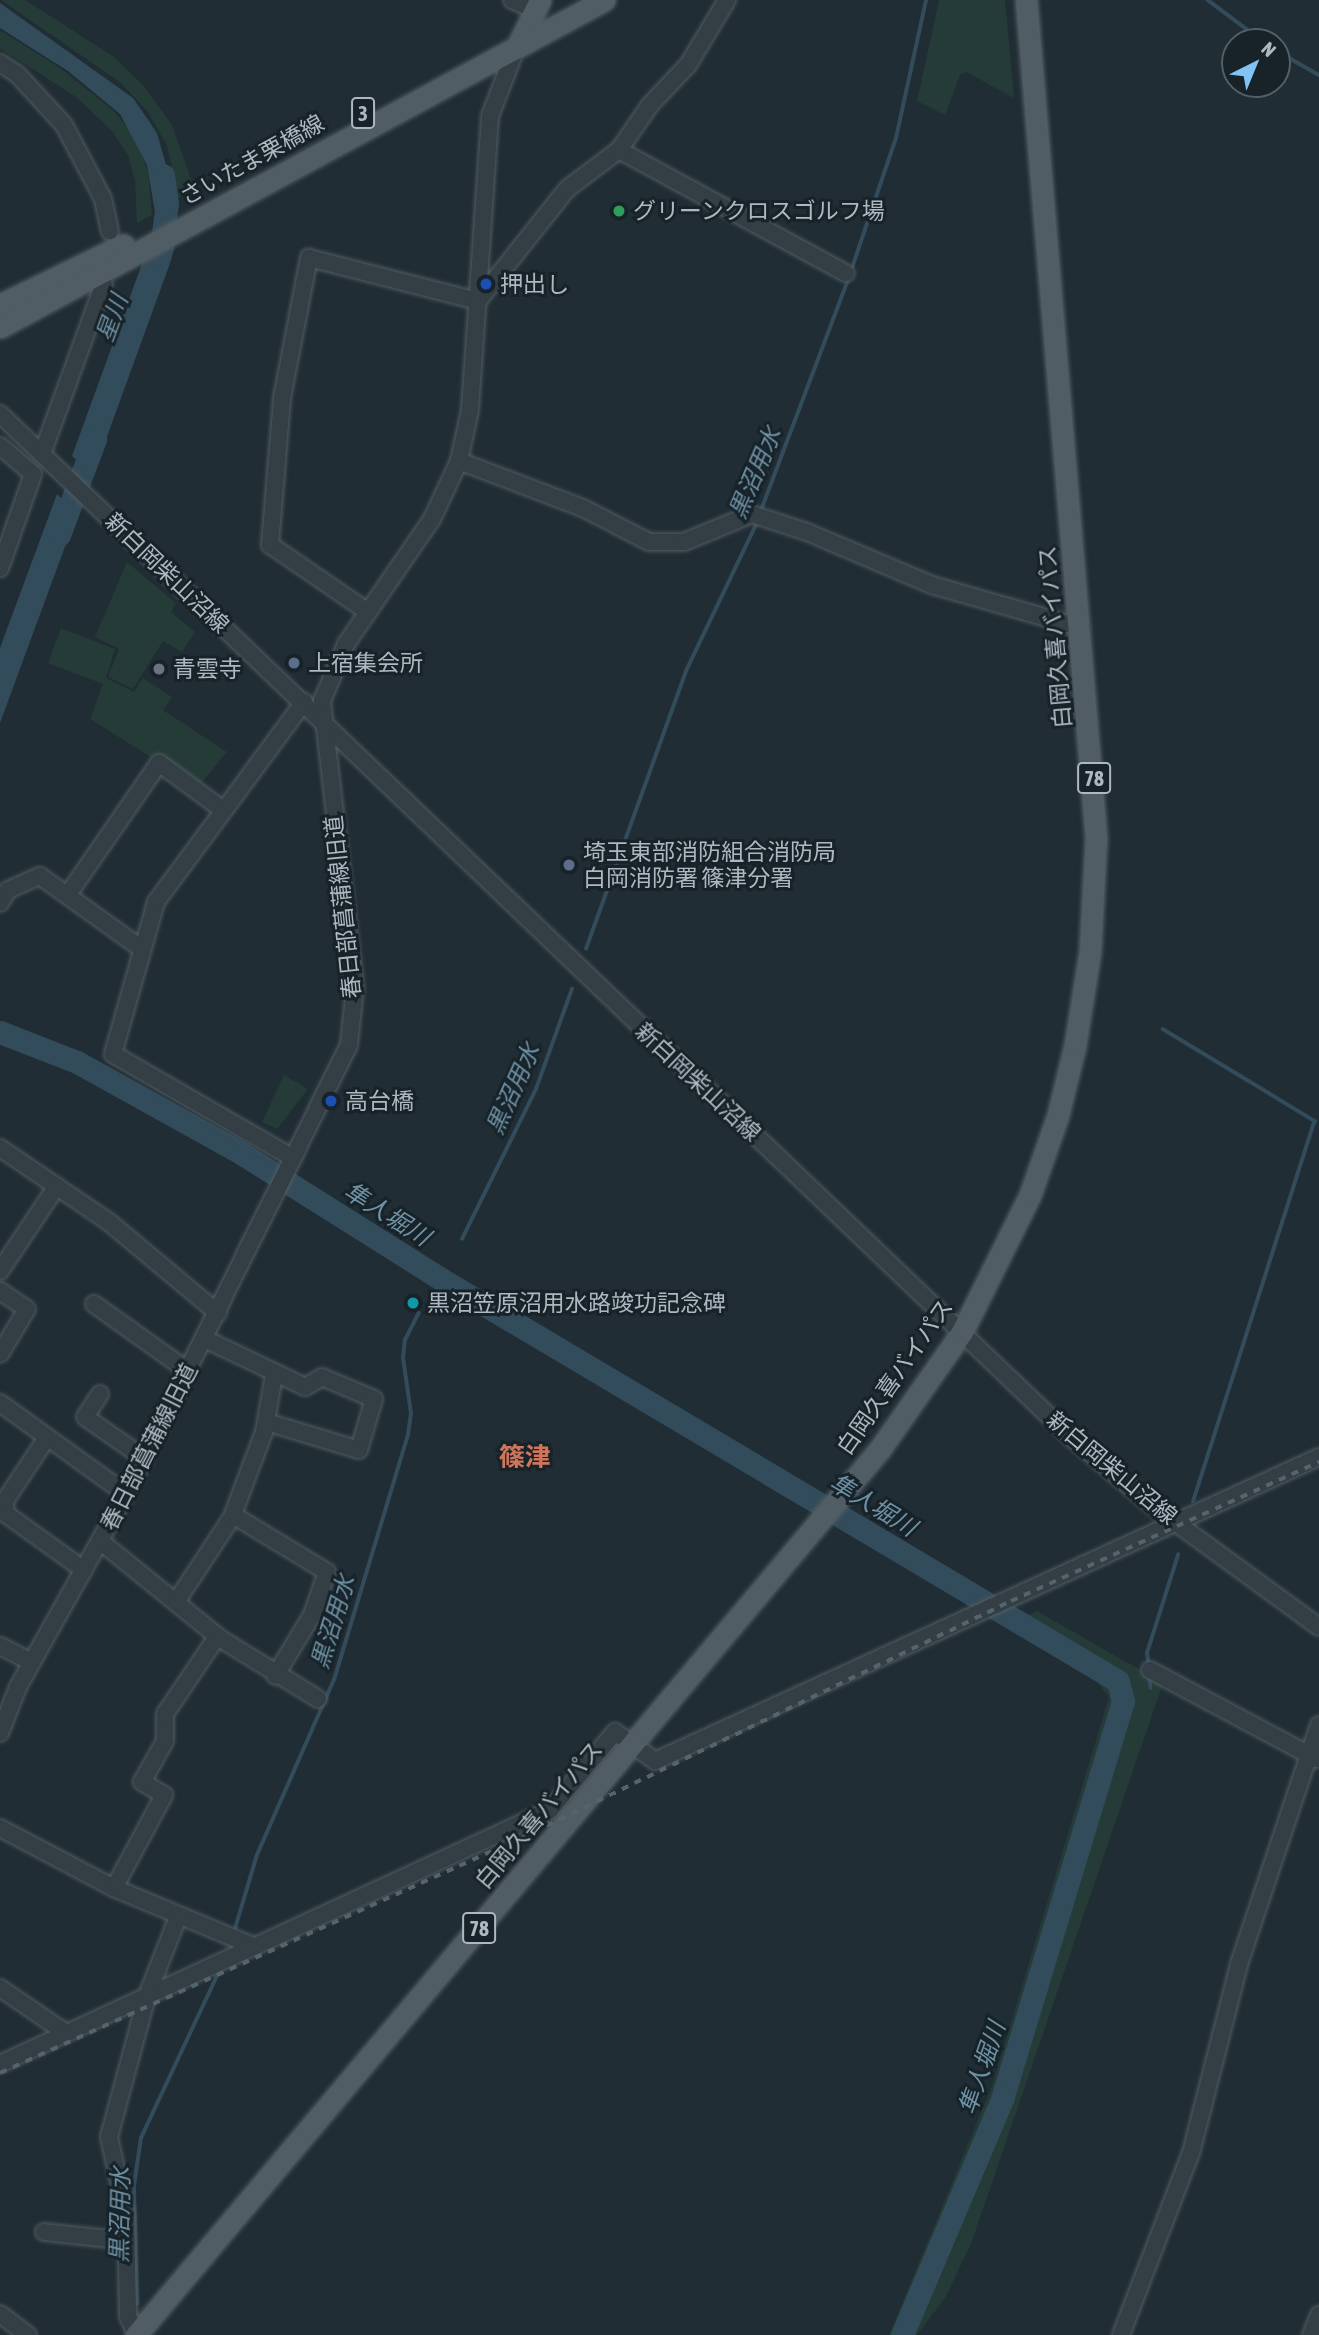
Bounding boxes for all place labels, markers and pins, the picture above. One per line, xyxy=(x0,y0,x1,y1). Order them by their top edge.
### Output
place label: グリーンクロスゴルフ場 xyxy=(633,197,886,225)
marker: グリーンクロスゴルフ場 xyxy=(611,203,627,219)
place label: 押出し xyxy=(500,270,569,298)
marker: 押出し xyxy=(478,276,494,292)
place label: 上宿集会所 xyxy=(308,649,423,677)
place label: 青雲寺 xyxy=(173,655,242,683)
marker: 上宿集会所 xyxy=(286,655,302,671)
marker: 青雲寺 xyxy=(151,661,167,677)
place label: 埼玉東部消防組合消防局 白岡消防署 篠津分署 xyxy=(583,838,836,892)
marker: 埼玉東部消防組合消防局 白岡消防署 篠津分署 xyxy=(561,857,577,873)
place label: 高台橋 xyxy=(345,1087,414,1115)
marker: 高台橋 xyxy=(323,1093,339,1109)
place label: 黒沼笠原沼用水路竣功記念碑 xyxy=(427,1289,726,1317)
marker: 黒沼笠原沼用水路竣功記念碑 xyxy=(405,1295,421,1311)

